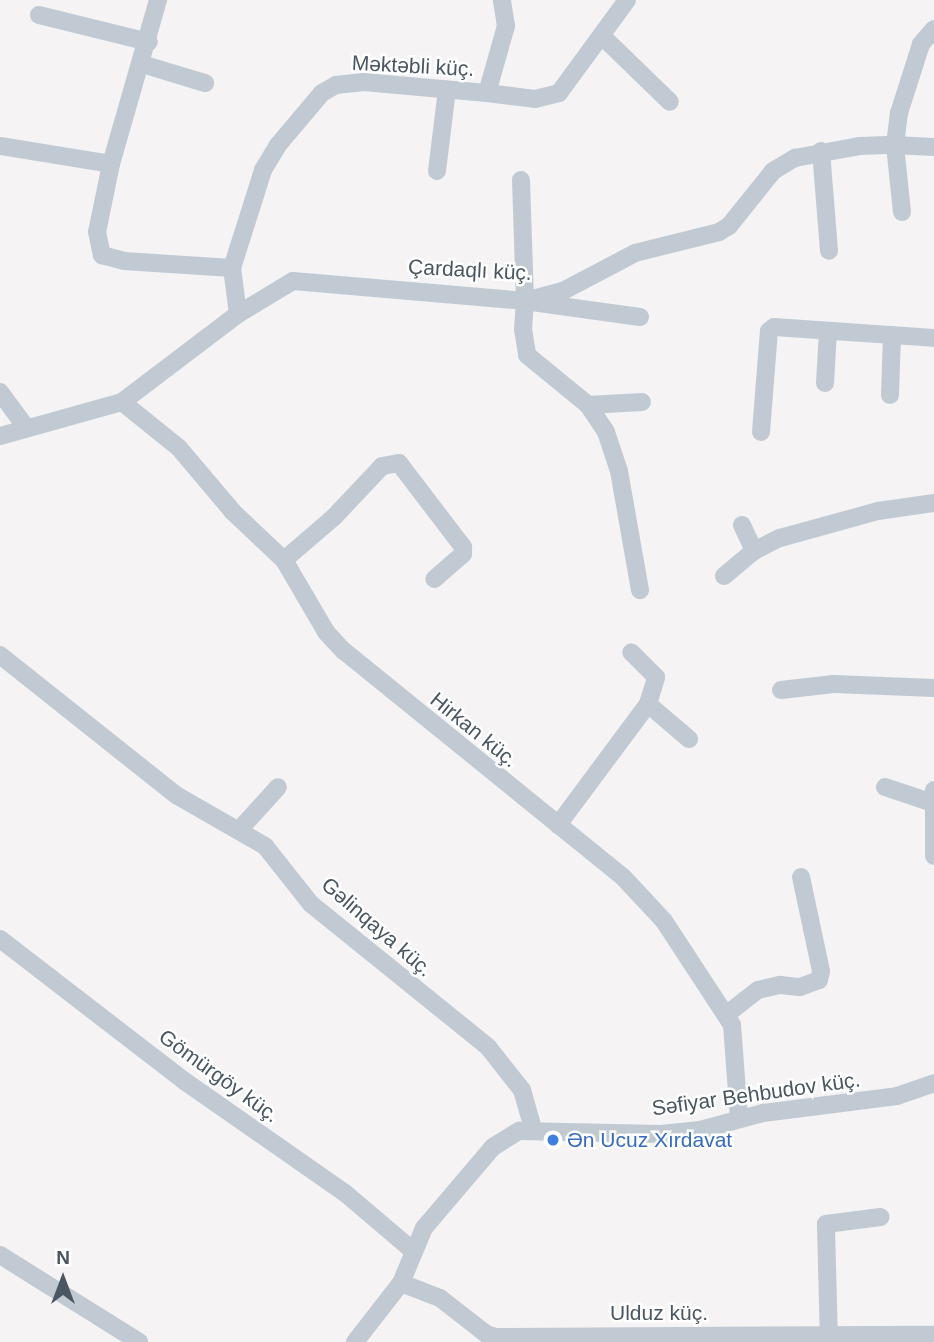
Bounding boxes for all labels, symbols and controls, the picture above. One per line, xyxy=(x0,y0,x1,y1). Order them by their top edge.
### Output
street label: Məktəbli küç. xyxy=(351,50,475,82)
street label: Çardaqlı küç. xyxy=(408,254,532,286)
street label: Hirkan küç. xyxy=(425,687,523,773)
street label: Gəlinqaya küç. xyxy=(316,872,438,982)
street label: Gömürgöy küç. xyxy=(154,1024,284,1128)
street label: Səfiyar Behbudov küç. xyxy=(650,1067,862,1121)
place label: Ən Ucuz Xırdavat xyxy=(567,1127,732,1153)
marker: Ən Ucuz Xırdavat xyxy=(545,1132,561,1148)
north arrow xyxy=(28,1244,98,1314)
text: N xyxy=(56,1247,70,1268)
street label: Ulduz küç. xyxy=(610,1300,708,1326)

